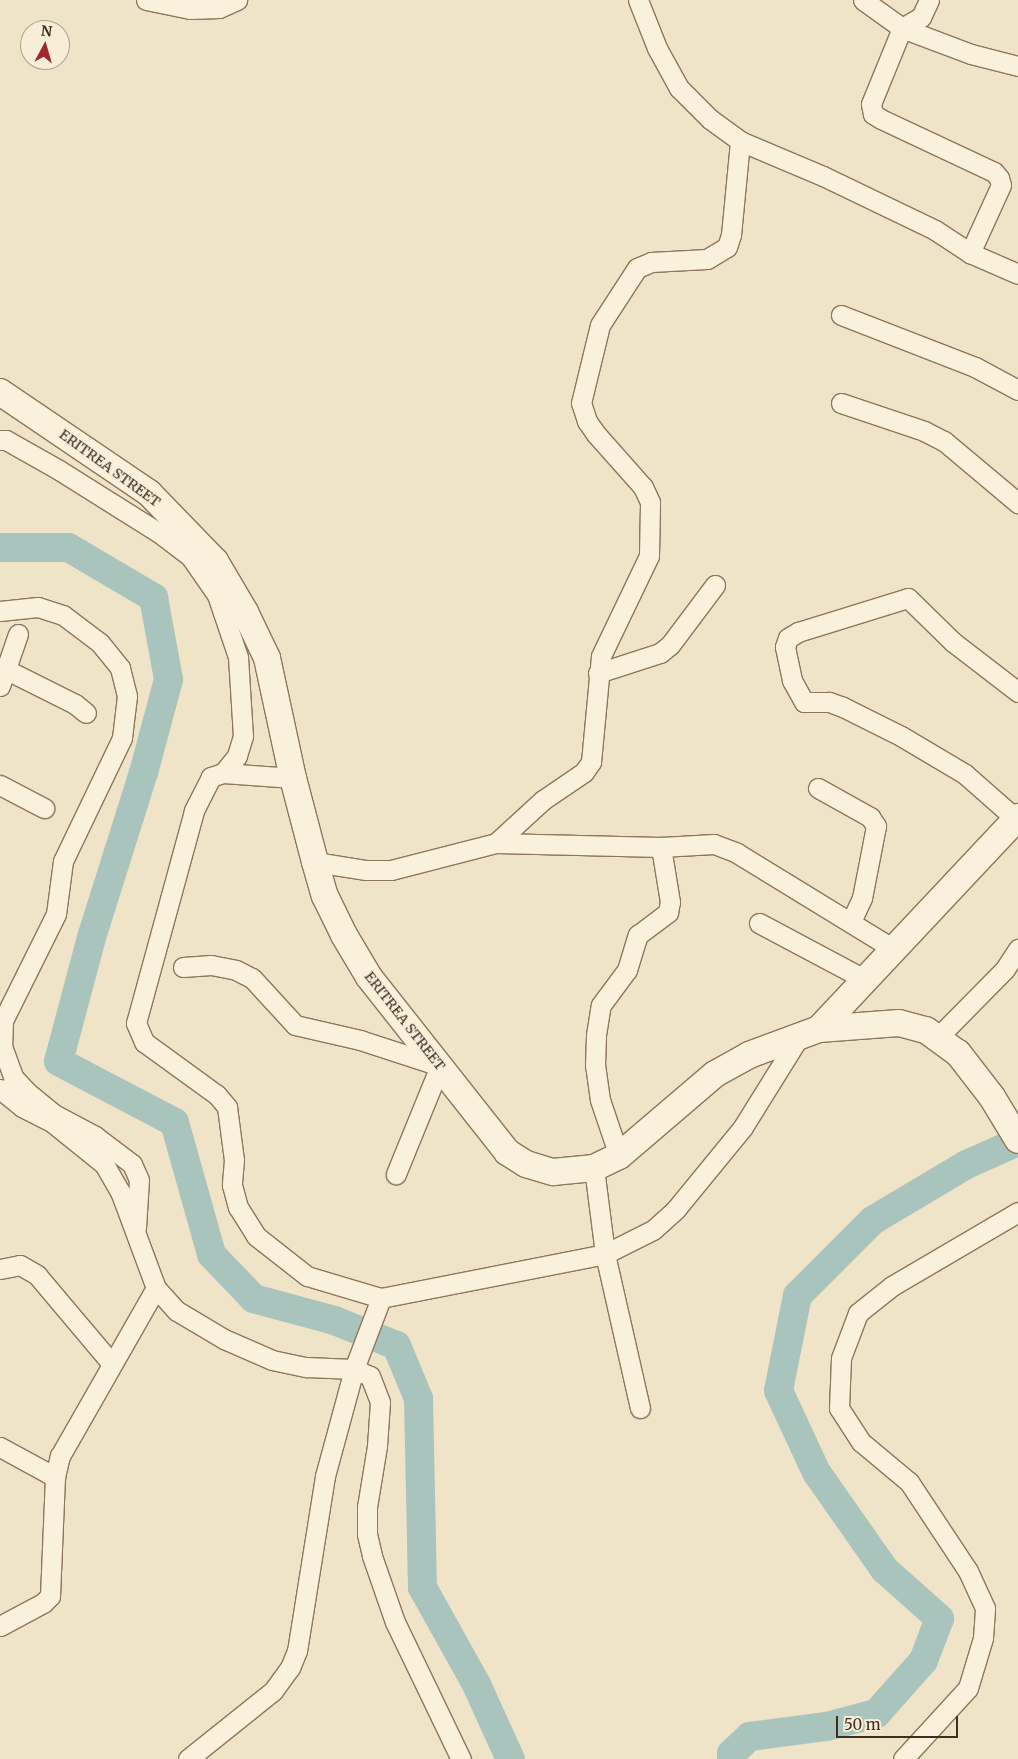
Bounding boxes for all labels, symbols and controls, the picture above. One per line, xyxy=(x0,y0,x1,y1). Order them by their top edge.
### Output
north arrow xyxy=(20,20,70,70)
text: N xyxy=(40,22,53,41)
street label: ERITREA STREET xyxy=(56,426,164,510)
street label: ERITREA STREET xyxy=(361,968,449,1074)
scale bar xyxy=(838,1706,960,1738)
text: 50 m xyxy=(844,1715,881,1734)

